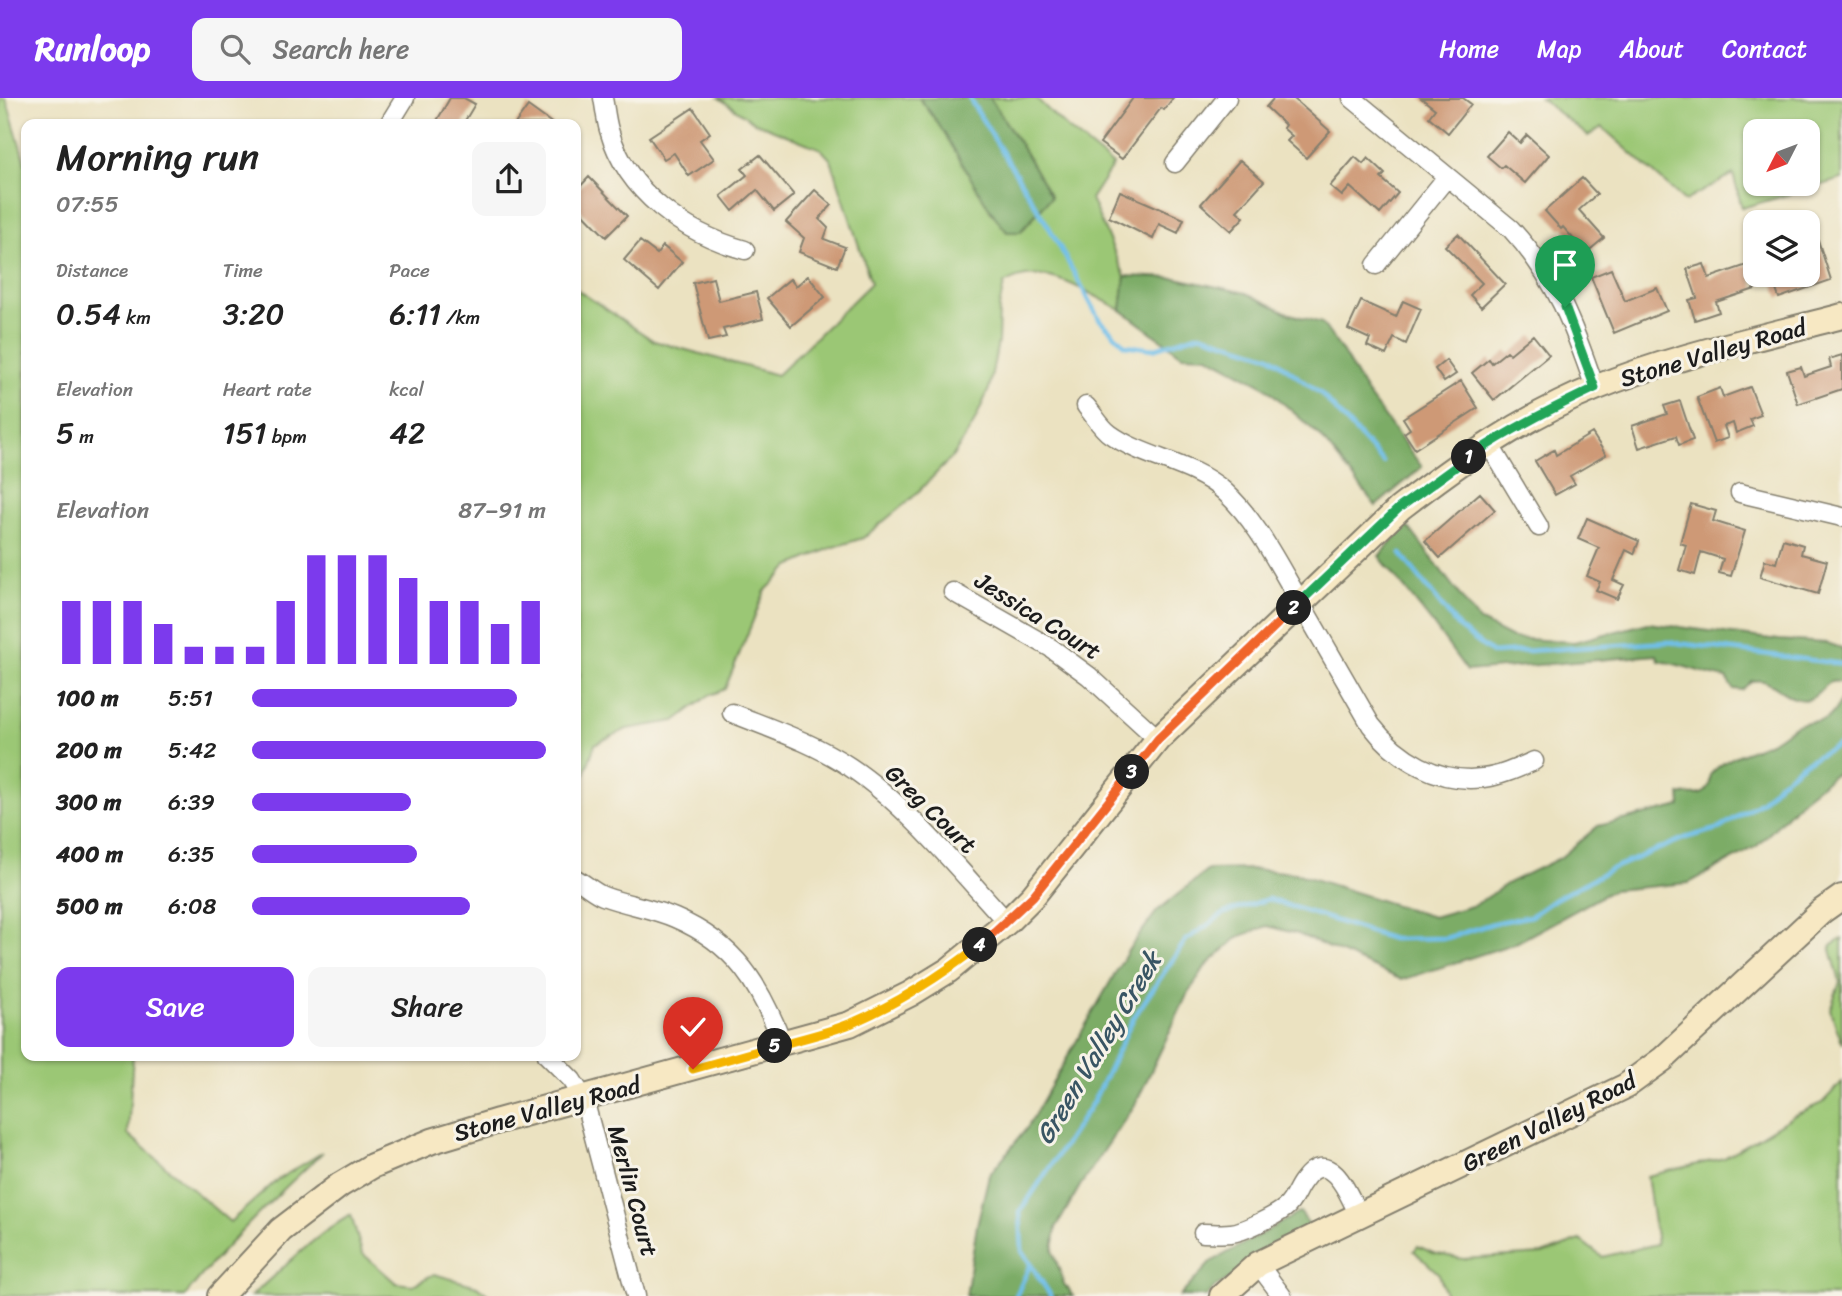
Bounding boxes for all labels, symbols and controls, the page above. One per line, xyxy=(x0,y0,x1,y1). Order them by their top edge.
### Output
search box xyxy=(192,18,682,81)
text: Runloop xyxy=(35,20,150,78)
text: Search here xyxy=(272,26,409,72)
text: Home xyxy=(1439,28,1499,70)
text: Map xyxy=(1537,28,1581,70)
text: About xyxy=(1619,28,1684,70)
text: Contact xyxy=(1722,28,1807,70)
icon: search xyxy=(216,30,254,68)
north arrow xyxy=(1743,119,1820,196)
map controls xyxy=(1743,119,1820,287)
text: Morning run xyxy=(56,124,259,191)
button: share xyxy=(472,142,546,216)
text: 07:55 xyxy=(56,184,119,225)
button: layers xyxy=(1743,210,1820,287)
pin xyxy=(1535,235,1595,307)
icon: arrive xyxy=(1546,246,1584,284)
text: Distance xyxy=(56,254,128,287)
text: Time xyxy=(223,254,263,287)
text: Pace xyxy=(389,254,430,287)
text: 0.54 xyxy=(56,287,121,341)
text: 3:20 xyxy=(223,287,284,341)
text: 6:11 xyxy=(389,287,441,341)
text: km xyxy=(121,301,151,334)
text: /km xyxy=(441,301,480,334)
street label: Stone Valley Road xyxy=(1615,306,1812,400)
text: Elevation xyxy=(56,373,133,406)
text: Heart rate xyxy=(223,373,312,406)
text: kcal xyxy=(389,373,424,406)
text: 5 xyxy=(56,406,74,460)
text: 151 xyxy=(223,406,267,460)
text: 42 xyxy=(389,406,425,460)
text: m xyxy=(74,420,94,453)
text: bpm xyxy=(267,420,307,453)
pin: 1 xyxy=(1452,440,1486,474)
text: 1 xyxy=(1464,440,1473,473)
text: Elevation xyxy=(56,490,149,531)
text: 87–91 m xyxy=(458,490,546,531)
street label: Jessica Court xyxy=(965,560,1110,672)
pin: 2 xyxy=(1276,590,1312,626)
text: 2 xyxy=(1288,591,1299,624)
text: 100 m xyxy=(56,678,119,719)
text: 5:51 xyxy=(168,678,213,719)
text: 200 m xyxy=(56,730,122,771)
text: 5:42 xyxy=(168,730,217,771)
street label: Greg Court xyxy=(875,754,987,864)
pin: 3 xyxy=(1114,754,1150,790)
text: 3 xyxy=(1126,755,1137,788)
text: 300 m xyxy=(56,782,121,823)
text: 6:39 xyxy=(168,782,215,823)
text: 400 m xyxy=(56,834,123,875)
text: 6:35 xyxy=(168,834,215,875)
text: 500 m xyxy=(56,886,123,927)
text: 6:08 xyxy=(168,886,216,927)
pin: 4 xyxy=(962,928,998,962)
text: 4 xyxy=(974,928,985,961)
water label: Green Valley Creek xyxy=(1022,940,1175,1153)
button: Save xyxy=(56,967,294,1047)
button: Share xyxy=(308,967,546,1047)
pin xyxy=(663,997,723,1069)
icon: check xyxy=(674,1008,712,1046)
pin: 5 xyxy=(758,1028,792,1063)
text: 5 xyxy=(769,1029,780,1062)
street label: Green Valley Road xyxy=(1454,1059,1645,1184)
street label: Stone Valley Road xyxy=(449,1064,646,1154)
street label: Merlin Court xyxy=(595,1121,671,1261)

